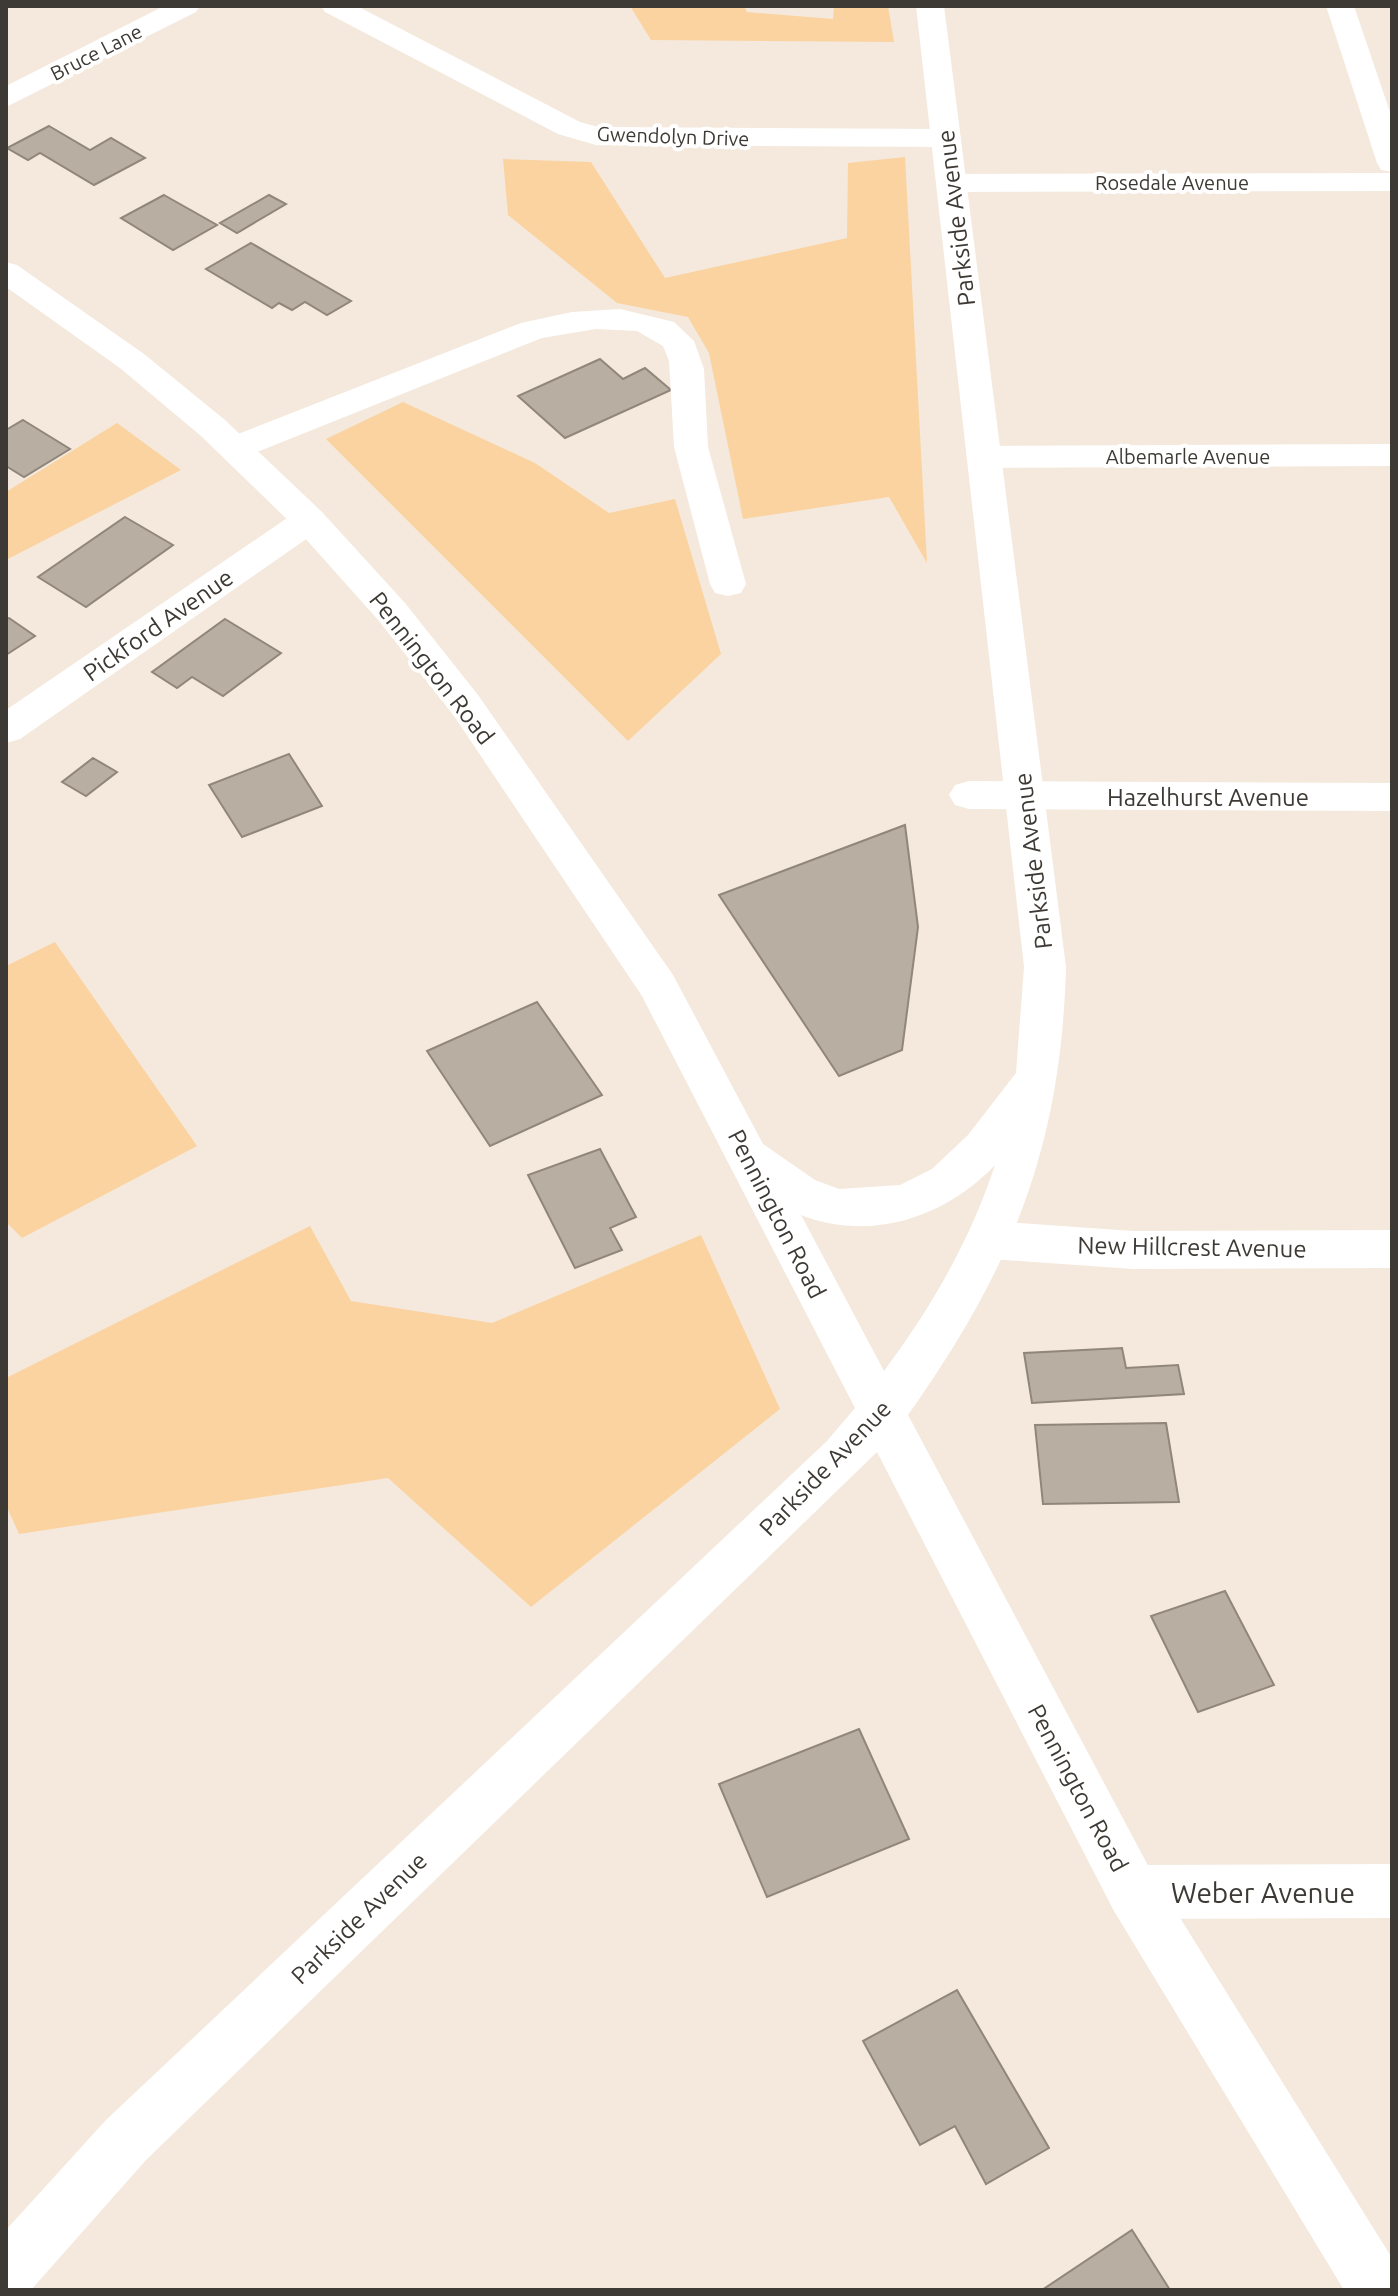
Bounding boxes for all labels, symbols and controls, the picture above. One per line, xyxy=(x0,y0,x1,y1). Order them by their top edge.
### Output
street label: Bruce Lane xyxy=(46,19,146,85)
street label: Gwendolyn Drive xyxy=(596,122,750,150)
street label: Parkside Avenue xyxy=(932,128,980,308)
street label: Rosedale Avenue xyxy=(1095,171,1249,194)
street label: Albemarle Avenue xyxy=(1106,445,1270,468)
street label: Pickford Avenue xyxy=(78,563,238,687)
street label: Pennington Road xyxy=(364,586,500,750)
street label: Parkside Avenue xyxy=(1009,771,1057,951)
street label: Hazelhurst Avenue xyxy=(1107,784,1309,811)
street label: Pennington Road xyxy=(723,1125,831,1303)
street label: New Hillcrest Avenue xyxy=(1077,1232,1307,1262)
street label: Parkside Avenue xyxy=(754,1395,896,1541)
street label: Pennington Road xyxy=(1022,1700,1134,1876)
street label: Parkside Avenue xyxy=(286,1847,432,1989)
street label: Weber Avenue xyxy=(1171,1877,1355,1908)

